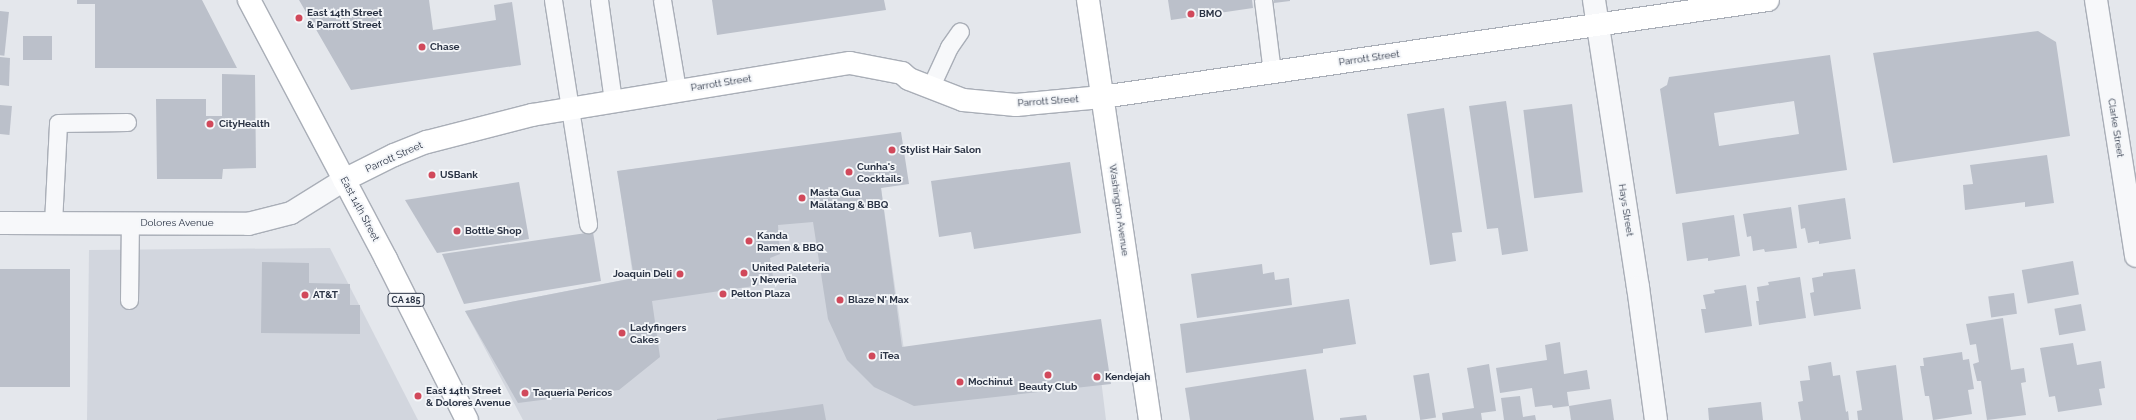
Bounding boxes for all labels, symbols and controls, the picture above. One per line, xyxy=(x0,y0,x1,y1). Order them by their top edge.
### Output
place label: East 14th Street & Parrott Street xyxy=(307,6,382,30)
place label: BMO xyxy=(1199,8,1222,20)
marker: BMO xyxy=(1186,9,1196,19)
marker: East 14th Street & Parrott Street xyxy=(294,13,304,23)
place label: Chase xyxy=(430,41,460,53)
marker: Chase xyxy=(417,42,427,52)
street label: Parrott Street xyxy=(1338,48,1400,68)
street label: Parrott Street xyxy=(690,72,752,94)
street label: Parrott Street xyxy=(1017,93,1079,109)
street label: Clarke Street xyxy=(2105,98,2127,158)
marker: CityHealth xyxy=(204,118,216,130)
place label: CityHealth xyxy=(219,118,270,130)
street label: Parrott Street xyxy=(364,139,424,175)
place label: Stylist Hair Salon xyxy=(900,144,981,156)
marker: Stylist Hair Salon xyxy=(887,145,897,155)
place label: Cunha's Cocktails xyxy=(857,160,901,184)
street label: Washington Avenue xyxy=(1107,163,1131,257)
marker: Cunha's Cocktails xyxy=(844,167,854,177)
place label: USBank xyxy=(440,169,478,181)
marker: USBank xyxy=(427,170,437,180)
street label: East 14th Street xyxy=(338,175,382,243)
street label: Hays Street xyxy=(1616,183,1636,237)
place label: Masta Gua Malatang & BBQ xyxy=(810,186,888,210)
marker: Masta Gua Malatang & BBQ xyxy=(797,193,807,203)
street label: Dolores Avenue xyxy=(140,217,214,229)
place label: Bottle Shop xyxy=(465,225,522,237)
marker: Bottle Shop xyxy=(452,226,462,236)
place label: Kanda Ramen & BBQ xyxy=(757,229,824,252)
marker: Kanda Ramen & BBQ xyxy=(744,236,754,246)
place label: United Paleteria y Neveria xyxy=(752,261,830,284)
place label: Joaquin Deli xyxy=(613,268,672,280)
marker: United Paleteria y Neveria xyxy=(739,268,749,278)
marker: Joaquin Deli xyxy=(675,269,685,279)
place label: Pelton Plaza xyxy=(731,288,790,300)
place label: AT&T xyxy=(313,289,338,301)
marker: Pelton Plaza xyxy=(718,289,728,299)
marker: AT&T xyxy=(300,290,310,300)
road number: CA 185 xyxy=(387,293,425,307)
place label: Blaze N' Max xyxy=(848,294,909,306)
marker: Blaze N' Max xyxy=(835,295,845,305)
place label: Ladyfingers Cakes xyxy=(630,321,686,344)
marker: Ladyfingers Cakes xyxy=(617,328,627,338)
place label: iTea xyxy=(880,350,899,362)
marker: iTea xyxy=(867,351,877,361)
marker: Beauty Club xyxy=(1043,370,1053,380)
place label: Kendejah xyxy=(1105,371,1150,383)
marker: Kendejah xyxy=(1092,372,1102,382)
place label: Mochinut xyxy=(968,376,1013,388)
marker: Mochinut xyxy=(955,377,965,387)
place label: Beauty Club xyxy=(1019,381,1077,393)
place label: East 14th Street & Dolores Avenue xyxy=(426,384,511,408)
place label: Taqueria Pericos xyxy=(533,387,612,399)
marker: Taqueria Pericos xyxy=(520,388,530,398)
marker: East 14th Street & Dolores Avenue xyxy=(413,391,423,401)

